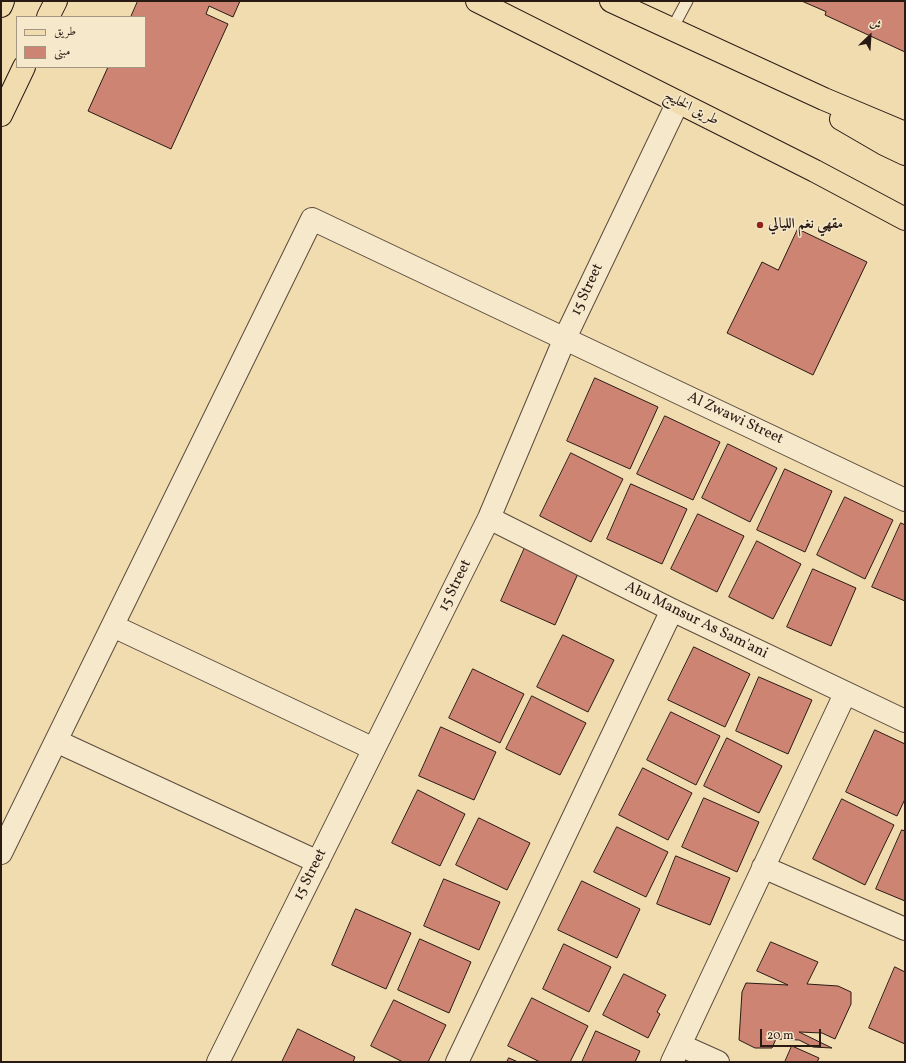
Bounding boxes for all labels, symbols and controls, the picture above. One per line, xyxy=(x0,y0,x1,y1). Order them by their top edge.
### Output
legend xyxy=(16,16,146,68)
north arrow xyxy=(850,16,890,56)
text: ش xyxy=(867,16,883,34)
text: طريق xyxy=(54,24,76,40)
text: مبنى xyxy=(54,44,70,60)
street label: طريق الخليج xyxy=(660,88,722,130)
place label: مقهي نغم الليالي xyxy=(768,216,843,234)
marker: مقهي نغم الليالي xyxy=(755,220,765,230)
street label: 15 Street xyxy=(568,261,608,319)
street label: Al Zwawi Street xyxy=(684,389,786,449)
street label: 15 Street xyxy=(436,557,476,615)
street label: Abu Mansur As Sam'ani xyxy=(622,579,770,663)
street label: 15 Street xyxy=(290,846,332,904)
scale bar xyxy=(762,1021,823,1047)
text: 20 m xyxy=(767,1028,794,1044)

